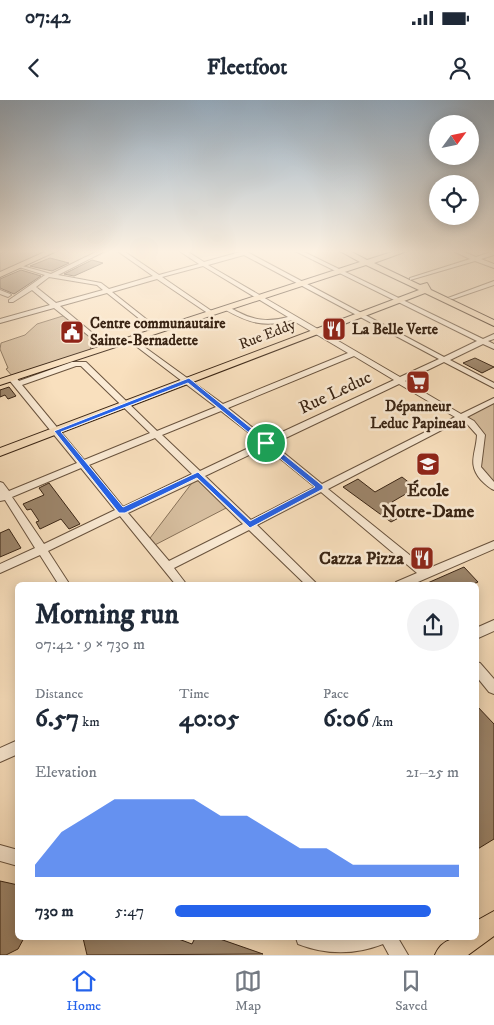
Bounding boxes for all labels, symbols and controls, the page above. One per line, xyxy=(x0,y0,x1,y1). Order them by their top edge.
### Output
text: 07:42 xyxy=(25,6,70,29)
icon: back xyxy=(20,54,48,82)
text: Fleetfoot xyxy=(207,54,287,81)
icon: person xyxy=(446,54,474,82)
north arrow xyxy=(429,115,479,165)
map controls xyxy=(429,115,479,225)
button: locate xyxy=(429,175,479,225)
place label: Centre communautaire Sainte-Bernadette xyxy=(90,314,226,350)
street label: Rue Eddy xyxy=(236,315,299,354)
restaurant icon: La Belle Verte xyxy=(321,316,347,342)
public building icon: Centre communautaire Sainte-Bernadette xyxy=(59,319,85,345)
place label: La Belle Verte xyxy=(352,320,439,339)
street label: Rue Leduc xyxy=(296,366,376,419)
supermarket icon: Dépanneur Leduc Papineau xyxy=(405,369,431,395)
place label: Dépanneur Leduc Papineau xyxy=(370,397,467,433)
pin xyxy=(245,422,287,464)
icon: arrive xyxy=(252,429,280,457)
school or university icon: École Notre-Dame xyxy=(415,451,441,477)
place label: École Notre-Dame xyxy=(382,479,475,523)
restaurant icon: Cazza Pizza xyxy=(409,545,435,571)
place label: Cazza Pizza xyxy=(319,548,404,570)
text: Morning run xyxy=(35,597,179,632)
button: share xyxy=(407,599,459,651)
text: 07:42 · 9 × 730 m xyxy=(35,634,145,654)
text: Distance xyxy=(35,685,83,703)
text: Time xyxy=(179,685,209,703)
text: Pace xyxy=(323,685,349,703)
text: 6.57 xyxy=(35,703,79,734)
text: 40:05 xyxy=(179,703,239,734)
text: 6:06 xyxy=(323,703,369,734)
text: km xyxy=(79,713,100,731)
text: /km xyxy=(369,713,393,731)
text: Elevation xyxy=(35,762,97,782)
text: 21–25 m xyxy=(406,762,459,782)
text: 730 m xyxy=(35,901,73,921)
text: 5:47 xyxy=(115,901,144,921)
tab: Home xyxy=(67,967,101,1015)
tab: Map xyxy=(234,967,262,1015)
tab: Saved xyxy=(395,967,427,1015)

